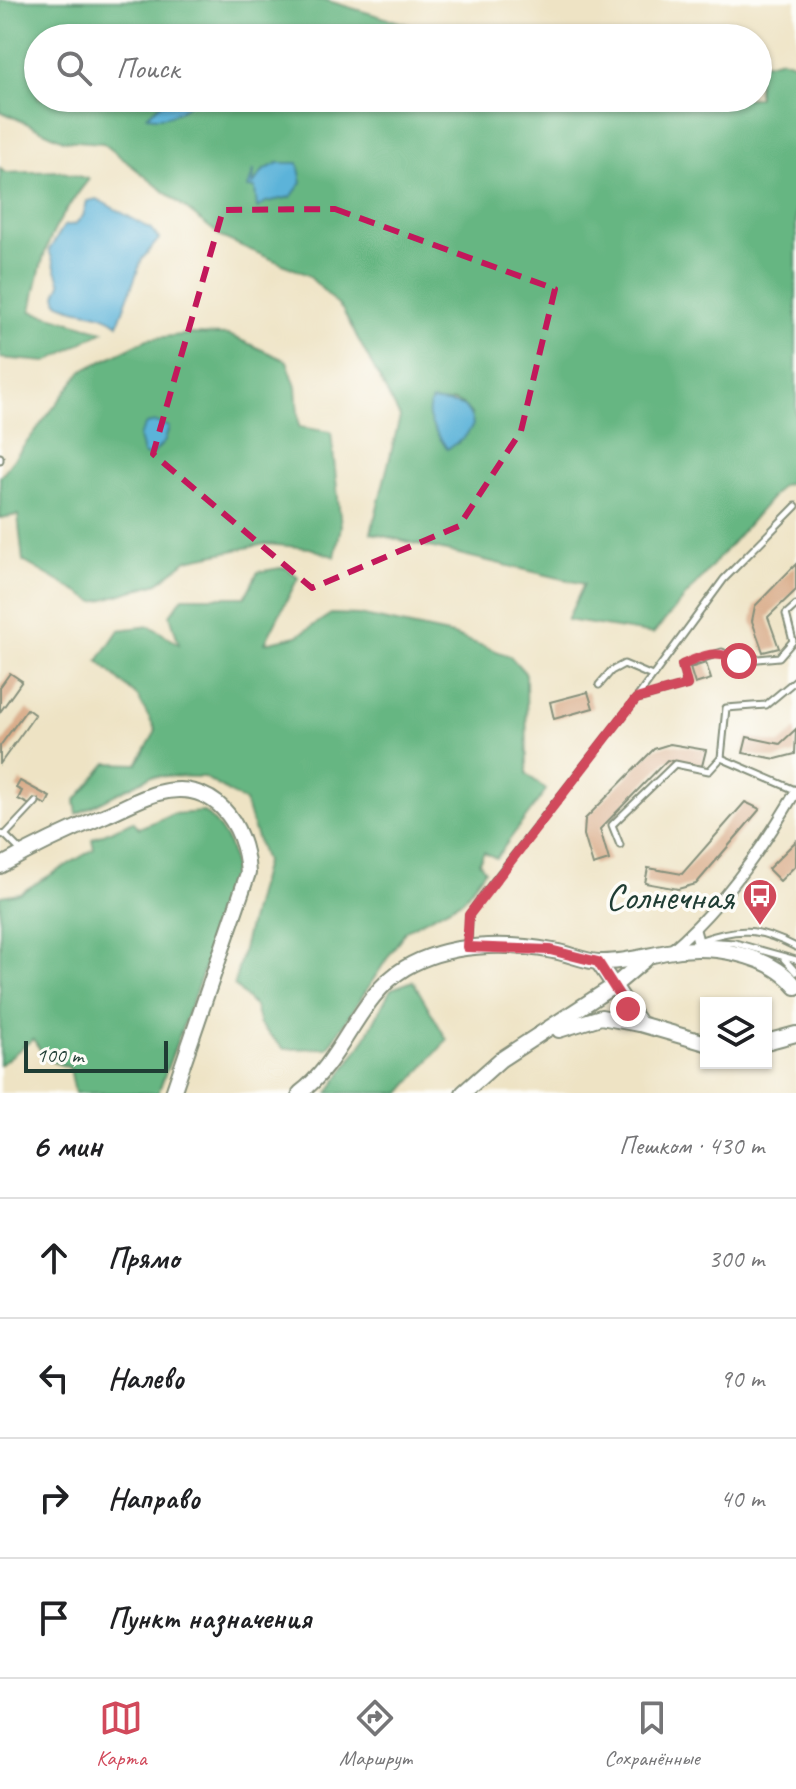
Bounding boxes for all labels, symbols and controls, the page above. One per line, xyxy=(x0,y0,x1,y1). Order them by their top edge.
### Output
search box xyxy=(24,24,772,112)
icon: search xyxy=(52,46,96,90)
text: Поиск xyxy=(116,49,179,87)
route start xyxy=(721,643,757,679)
place label: Солнечная xyxy=(605,873,735,920)
bus stop icon: Солнечная xyxy=(741,877,779,927)
route end xyxy=(610,991,646,1027)
map controls xyxy=(700,997,772,1069)
button: layers xyxy=(700,997,772,1069)
scale bar xyxy=(24,1037,168,1073)
text: 100 m xyxy=(36,1041,83,1069)
text: 6 мин xyxy=(32,1124,102,1167)
text: Пешком · 430 m xyxy=(619,1129,764,1162)
icon: ahead xyxy=(32,1236,76,1280)
text: Прямо xyxy=(108,1239,179,1277)
text: 300 m xyxy=(708,1242,764,1275)
icon: left xyxy=(32,1356,76,1400)
text: Налево xyxy=(108,1359,184,1397)
text: 90 m xyxy=(720,1362,764,1395)
icon: right xyxy=(32,1476,76,1520)
text: Направо xyxy=(108,1479,200,1517)
text: 40 m xyxy=(720,1482,764,1515)
icon: arrive xyxy=(32,1596,76,1640)
text: Пункт назначения xyxy=(108,1599,311,1637)
tab: Карта xyxy=(96,1696,147,1772)
tab: Маршрут xyxy=(339,1696,412,1772)
tab: Сохранённые xyxy=(604,1696,700,1772)

